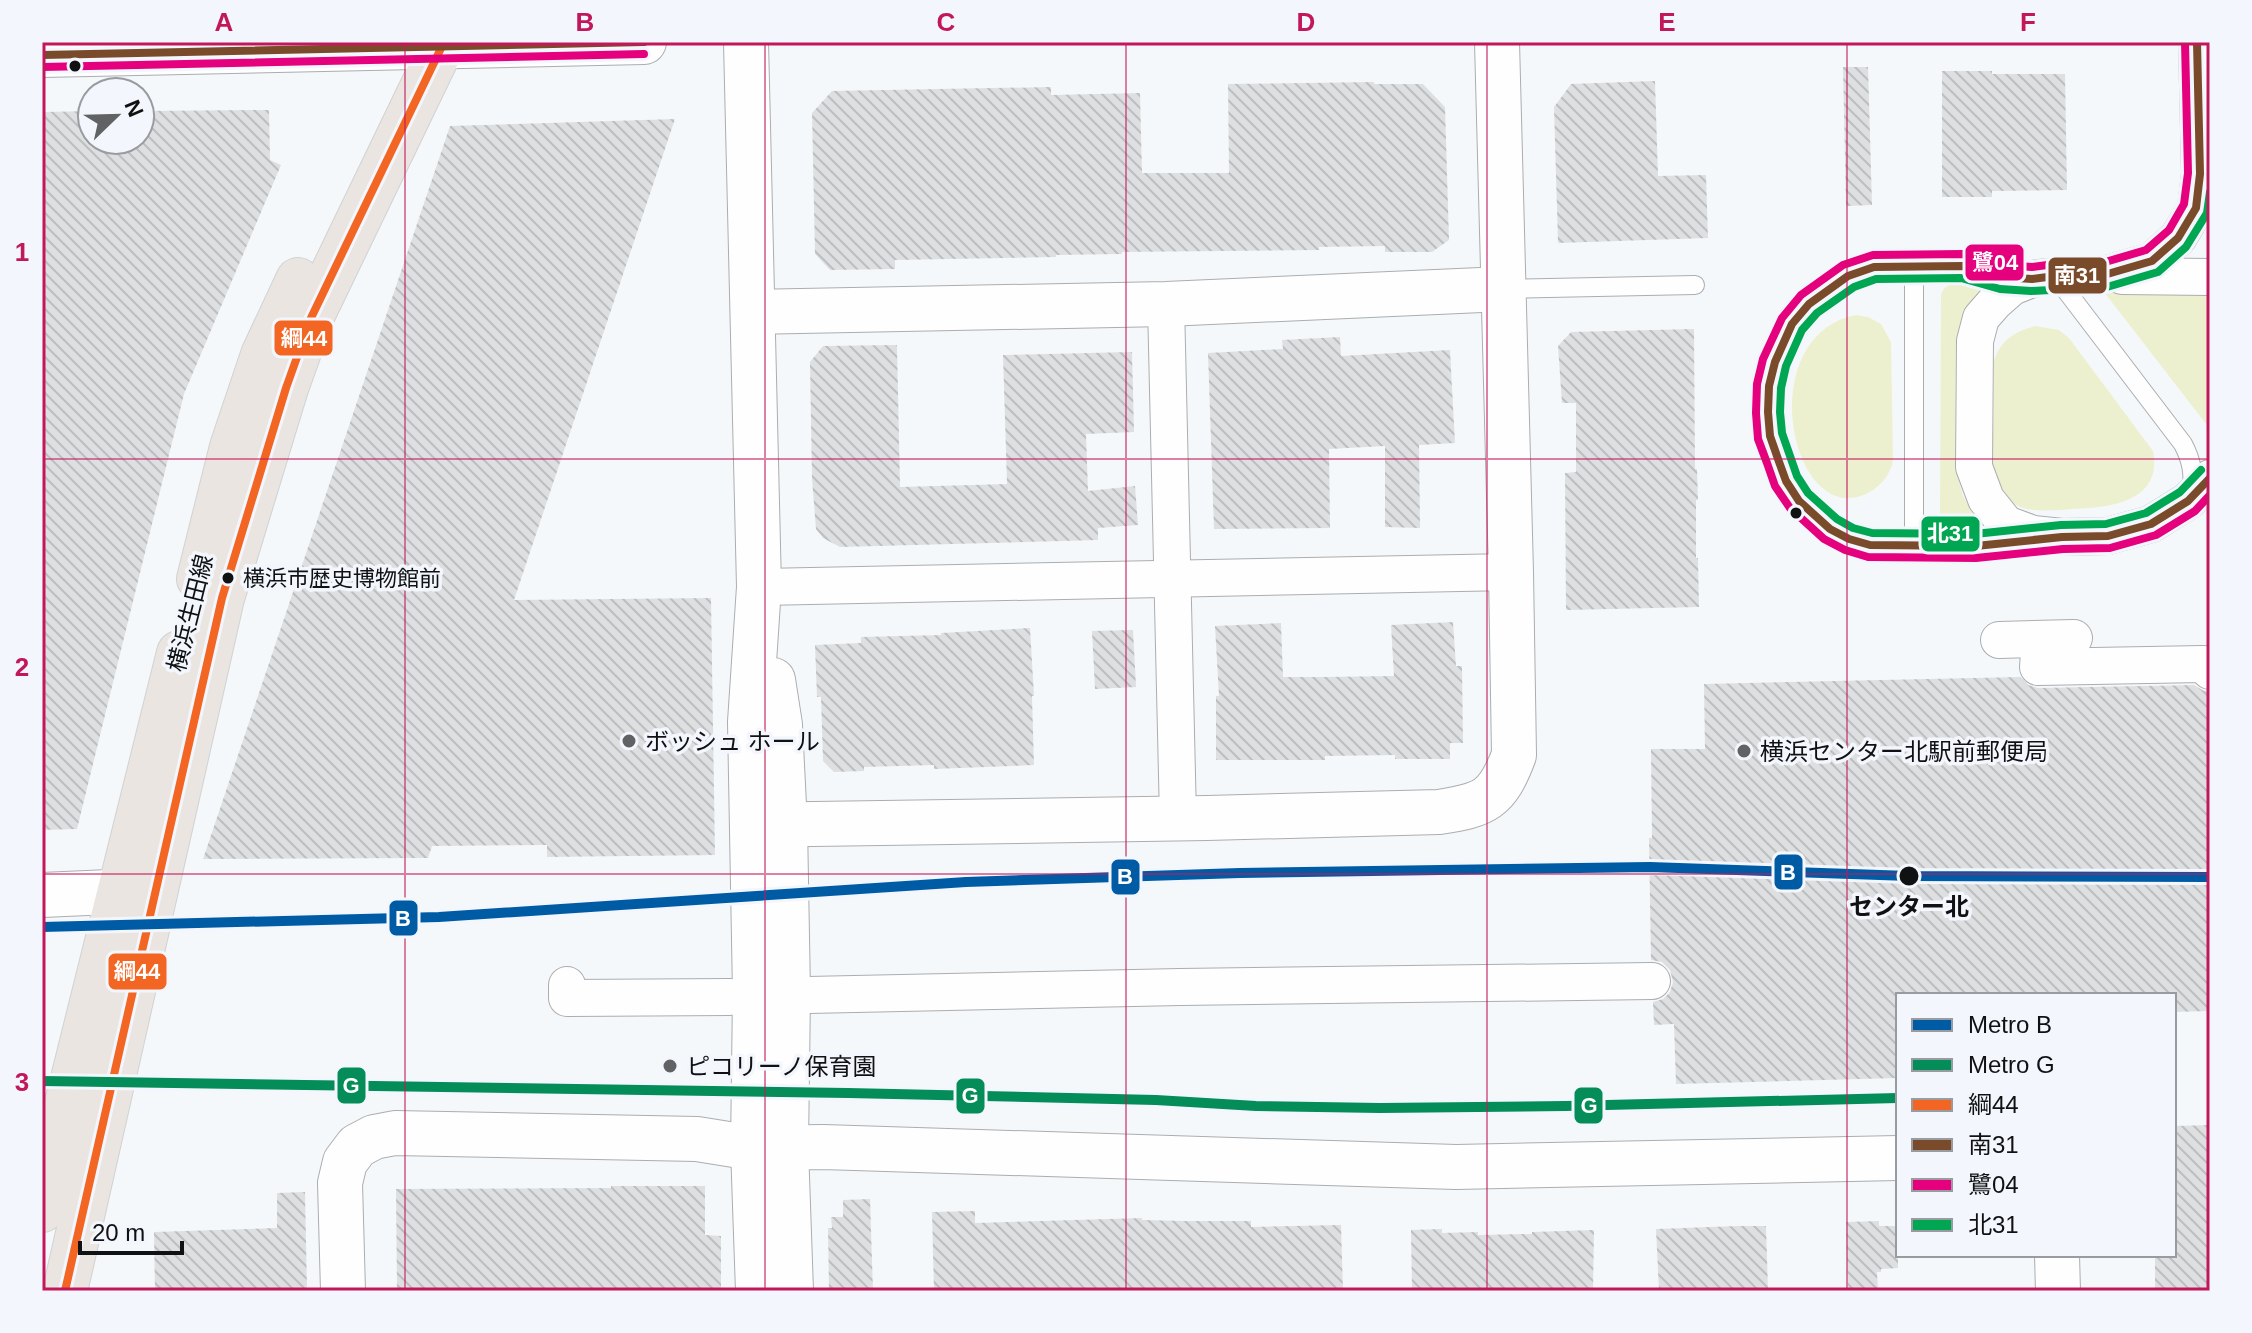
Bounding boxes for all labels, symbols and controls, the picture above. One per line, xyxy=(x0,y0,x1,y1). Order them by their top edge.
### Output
text: A xyxy=(215,7,234,37)
text: B xyxy=(576,7,594,37)
text: C xyxy=(937,7,956,37)
text: D xyxy=(1297,7,1315,37)
text: E xyxy=(1658,7,1676,37)
text: F xyxy=(2020,7,2036,37)
unlabelled marker xyxy=(67,58,83,74)
north arrow xyxy=(76,76,156,156)
text: N xyxy=(119,96,149,121)
text: 1 xyxy=(15,237,29,267)
line badge: 鷺04 xyxy=(1964,243,2025,282)
text: 鷺04 xyxy=(1972,250,2019,275)
line badge: 南31 xyxy=(2047,256,2108,295)
text: 南31 xyxy=(2054,263,2100,288)
line badge: 綱44 xyxy=(273,319,334,357)
text: 綱44 xyxy=(281,326,328,351)
unlabelled marker xyxy=(1788,505,1804,521)
line badge: 北31 xyxy=(1920,515,1981,553)
text: 北31 xyxy=(1927,521,1973,546)
street label: 横浜生田線 xyxy=(162,552,218,674)
place label: 横浜市歴史博物館前 xyxy=(243,566,441,591)
marker: 横浜市歴史博物館前 xyxy=(220,570,236,586)
text: 2 xyxy=(15,652,29,682)
place label: ボッシュ ホール xyxy=(645,728,820,755)
marker: ボッシュ ホール xyxy=(620,732,638,750)
place label: 横浜センター北駅前郵便局 xyxy=(1760,738,2048,765)
marker: 横浜センター北駅前郵便局 xyxy=(1735,742,1753,760)
line badge: B xyxy=(1773,853,1804,891)
line badge: B xyxy=(1110,858,1141,896)
text: B xyxy=(1780,860,1796,885)
text: B xyxy=(1117,864,1133,889)
marker: センター北 xyxy=(1897,864,1921,888)
place label: センター北 xyxy=(1849,893,1969,920)
line badge: B xyxy=(388,899,419,937)
text: B xyxy=(395,906,411,931)
line badge: 綱44 xyxy=(107,952,168,991)
text: 綱44 xyxy=(114,959,161,984)
legend xyxy=(1896,993,2176,1257)
text: Metro B xyxy=(1968,1011,2052,1038)
text: Metro G xyxy=(1968,1051,2055,1078)
place label: ピコリーノ保育園 xyxy=(686,1053,877,1080)
marker: ピコリーノ保育園 xyxy=(661,1057,679,1075)
line badge: G xyxy=(336,1066,367,1105)
text: 3 xyxy=(15,1067,29,1097)
text: G xyxy=(342,1073,360,1098)
line badge: G xyxy=(955,1077,986,1115)
text: G xyxy=(961,1083,979,1108)
line badge: G xyxy=(1573,1086,1604,1125)
text: 綱44 xyxy=(1968,1091,2019,1118)
text: G xyxy=(1580,1093,1598,1118)
text: 南31 xyxy=(1968,1131,2019,1158)
text: 鷺04 xyxy=(1968,1171,2019,1198)
scale bar xyxy=(80,1205,182,1255)
text: 北31 xyxy=(1968,1211,2019,1238)
text: 20 m xyxy=(92,1219,145,1246)

